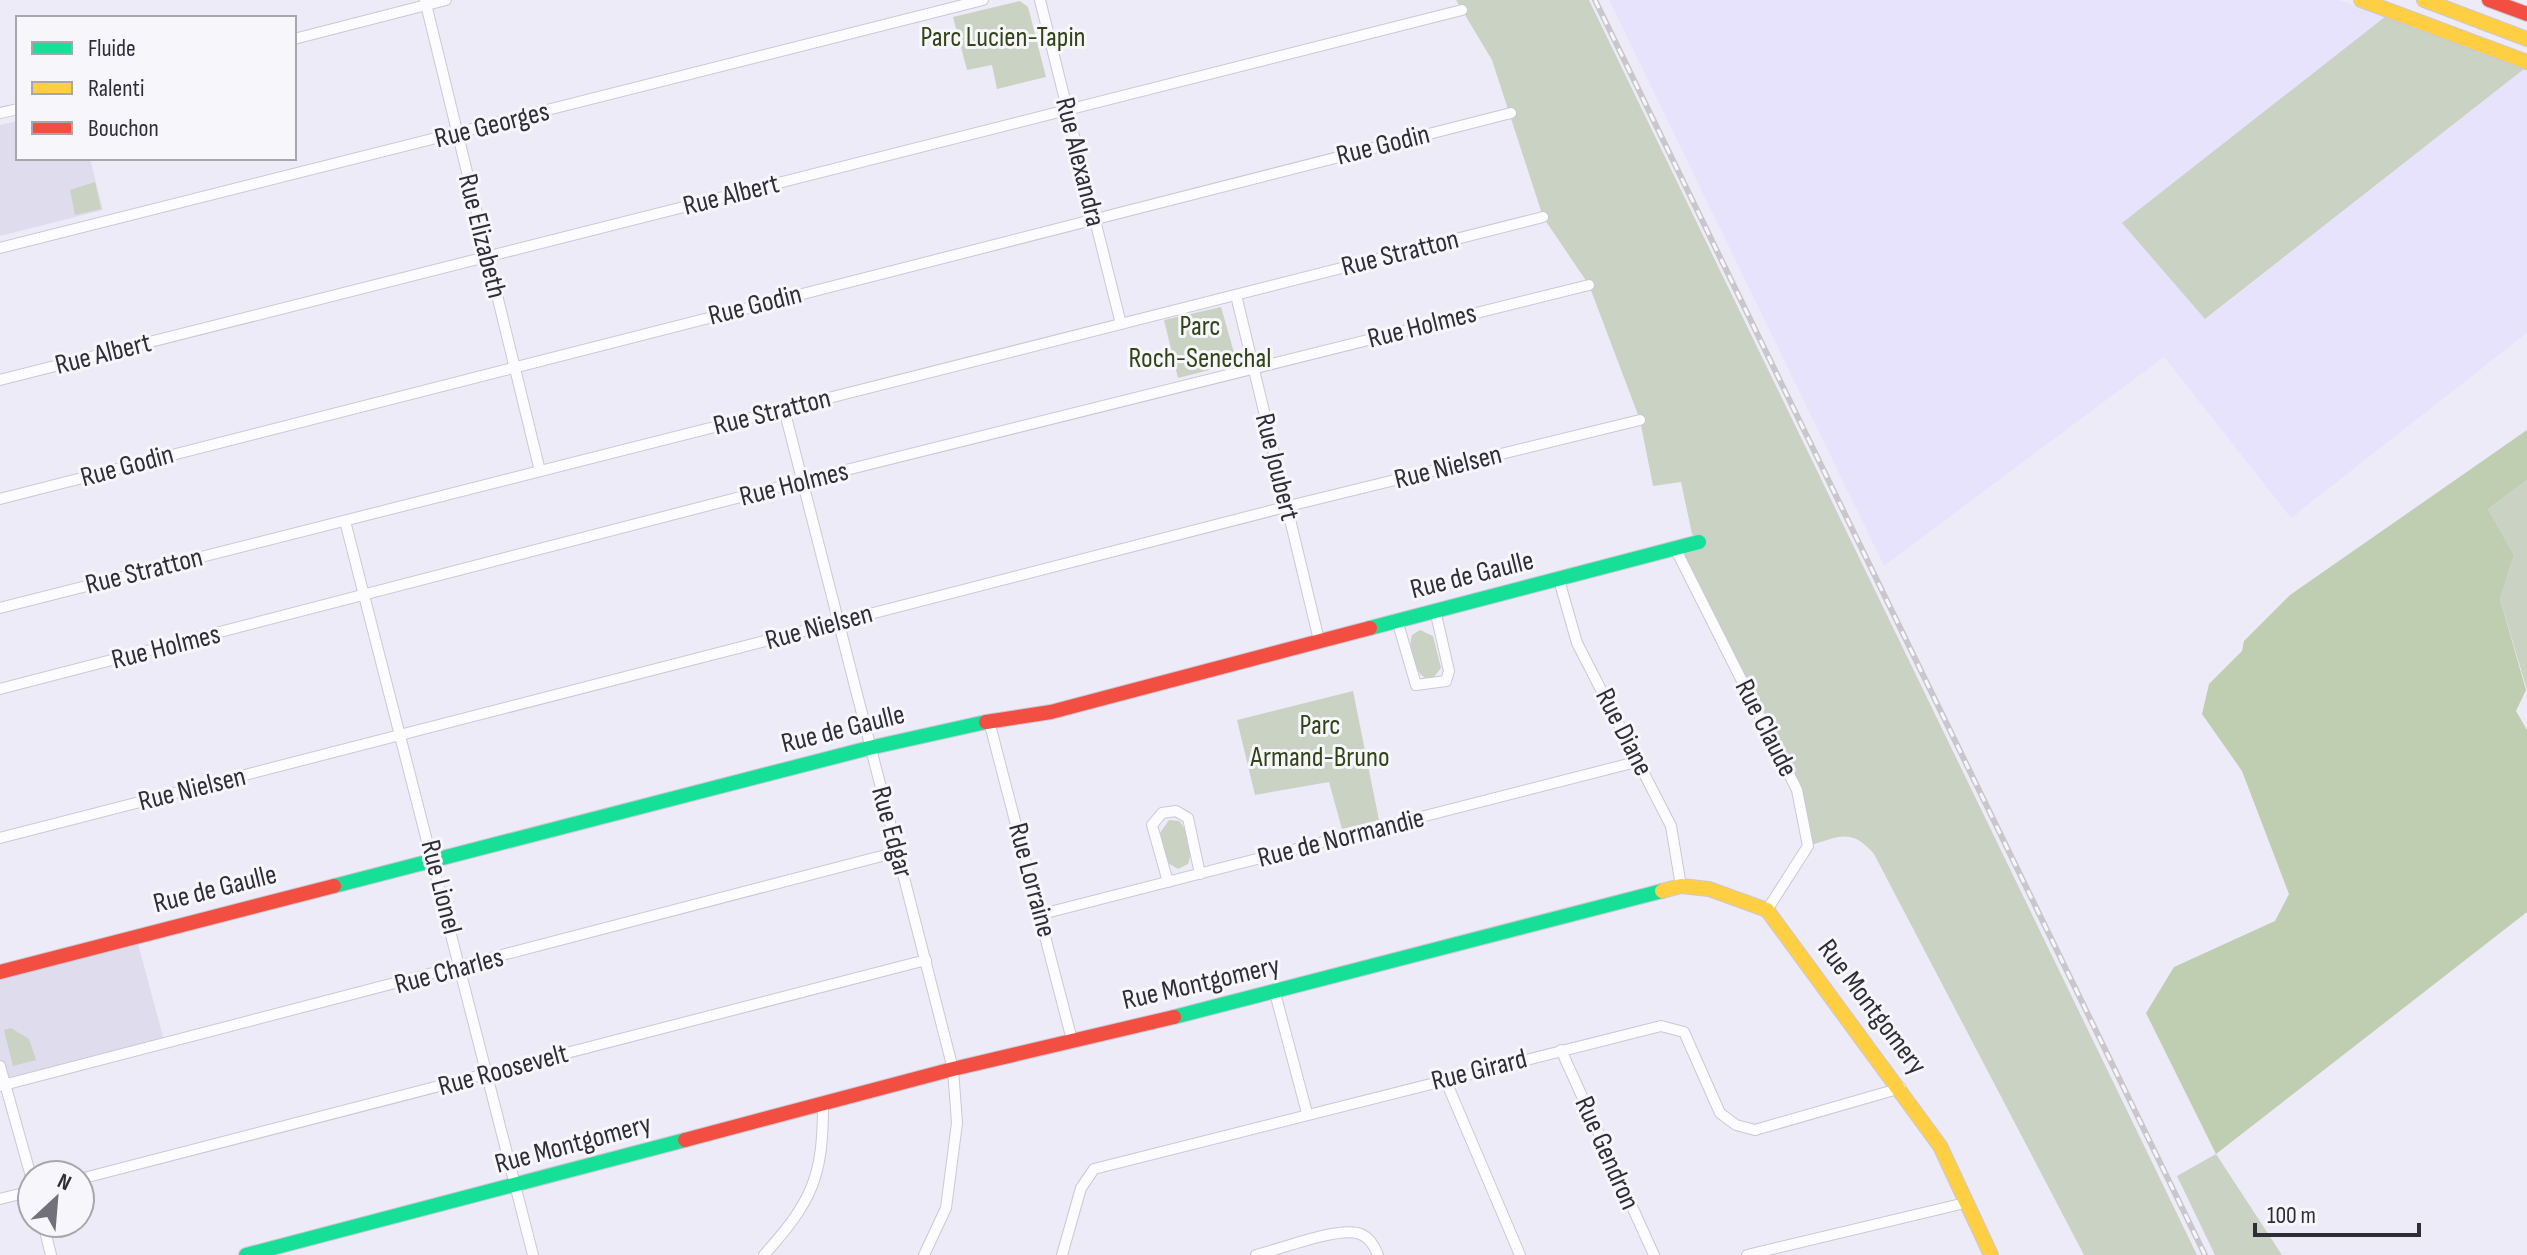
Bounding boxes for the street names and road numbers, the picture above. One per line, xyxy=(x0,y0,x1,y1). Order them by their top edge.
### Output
street label: Rue Alexandra xyxy=(1048,94,1112,230)
street label: Rue Georges xyxy=(431,95,553,155)
street label: Rue Godin xyxy=(1333,118,1433,172)
street label: Rue Albert xyxy=(680,167,782,223)
street label: Rue Elizabeth xyxy=(451,170,513,302)
street label: Rue Stratton xyxy=(1338,223,1462,283)
street label: Rue Godin xyxy=(705,278,805,332)
street label: Rue Holmes xyxy=(1364,297,1480,355)
street label: Rue Albert xyxy=(52,326,154,382)
street label: Rue Stratton xyxy=(710,382,834,442)
street label: Rue Joubert xyxy=(1248,410,1306,524)
street label: Rue Godin xyxy=(77,438,177,494)
street label: Rue Nielsen xyxy=(1391,438,1505,496)
street label: Rue Holmes xyxy=(736,455,852,513)
street label: Rue Stratton xyxy=(82,541,206,601)
street label: Rue de Gaulle xyxy=(1407,544,1537,606)
street label: Rue Nielsen xyxy=(762,597,876,657)
street label: Rue Holmes xyxy=(108,618,224,676)
street label: Rue Claude xyxy=(1728,674,1804,782)
street label: Rue Diane xyxy=(1588,683,1660,781)
street label: Rue de Gaulle xyxy=(778,698,908,760)
street label: Rue Nielsen xyxy=(135,760,249,818)
street label: Rue Edgar xyxy=(864,783,920,881)
street label: Rue de Normandie xyxy=(1254,801,1428,875)
street label: Rue Lorraine xyxy=(1001,819,1063,941)
street label: Rue Lionel xyxy=(413,836,469,938)
street label: Rue de Gaulle xyxy=(150,858,280,920)
street label: Rue Montgomery xyxy=(1811,933,1934,1081)
street label: Rue Charles xyxy=(391,941,507,1001)
street label: Rue Montgomery xyxy=(1119,949,1283,1017)
street label: Rue Roosevelt xyxy=(435,1037,571,1103)
street label: Rue Girard xyxy=(1428,1042,1530,1098)
street label: Rue Gendron xyxy=(1567,1091,1647,1215)
street label: Rue Montgomery xyxy=(491,1107,655,1181)

